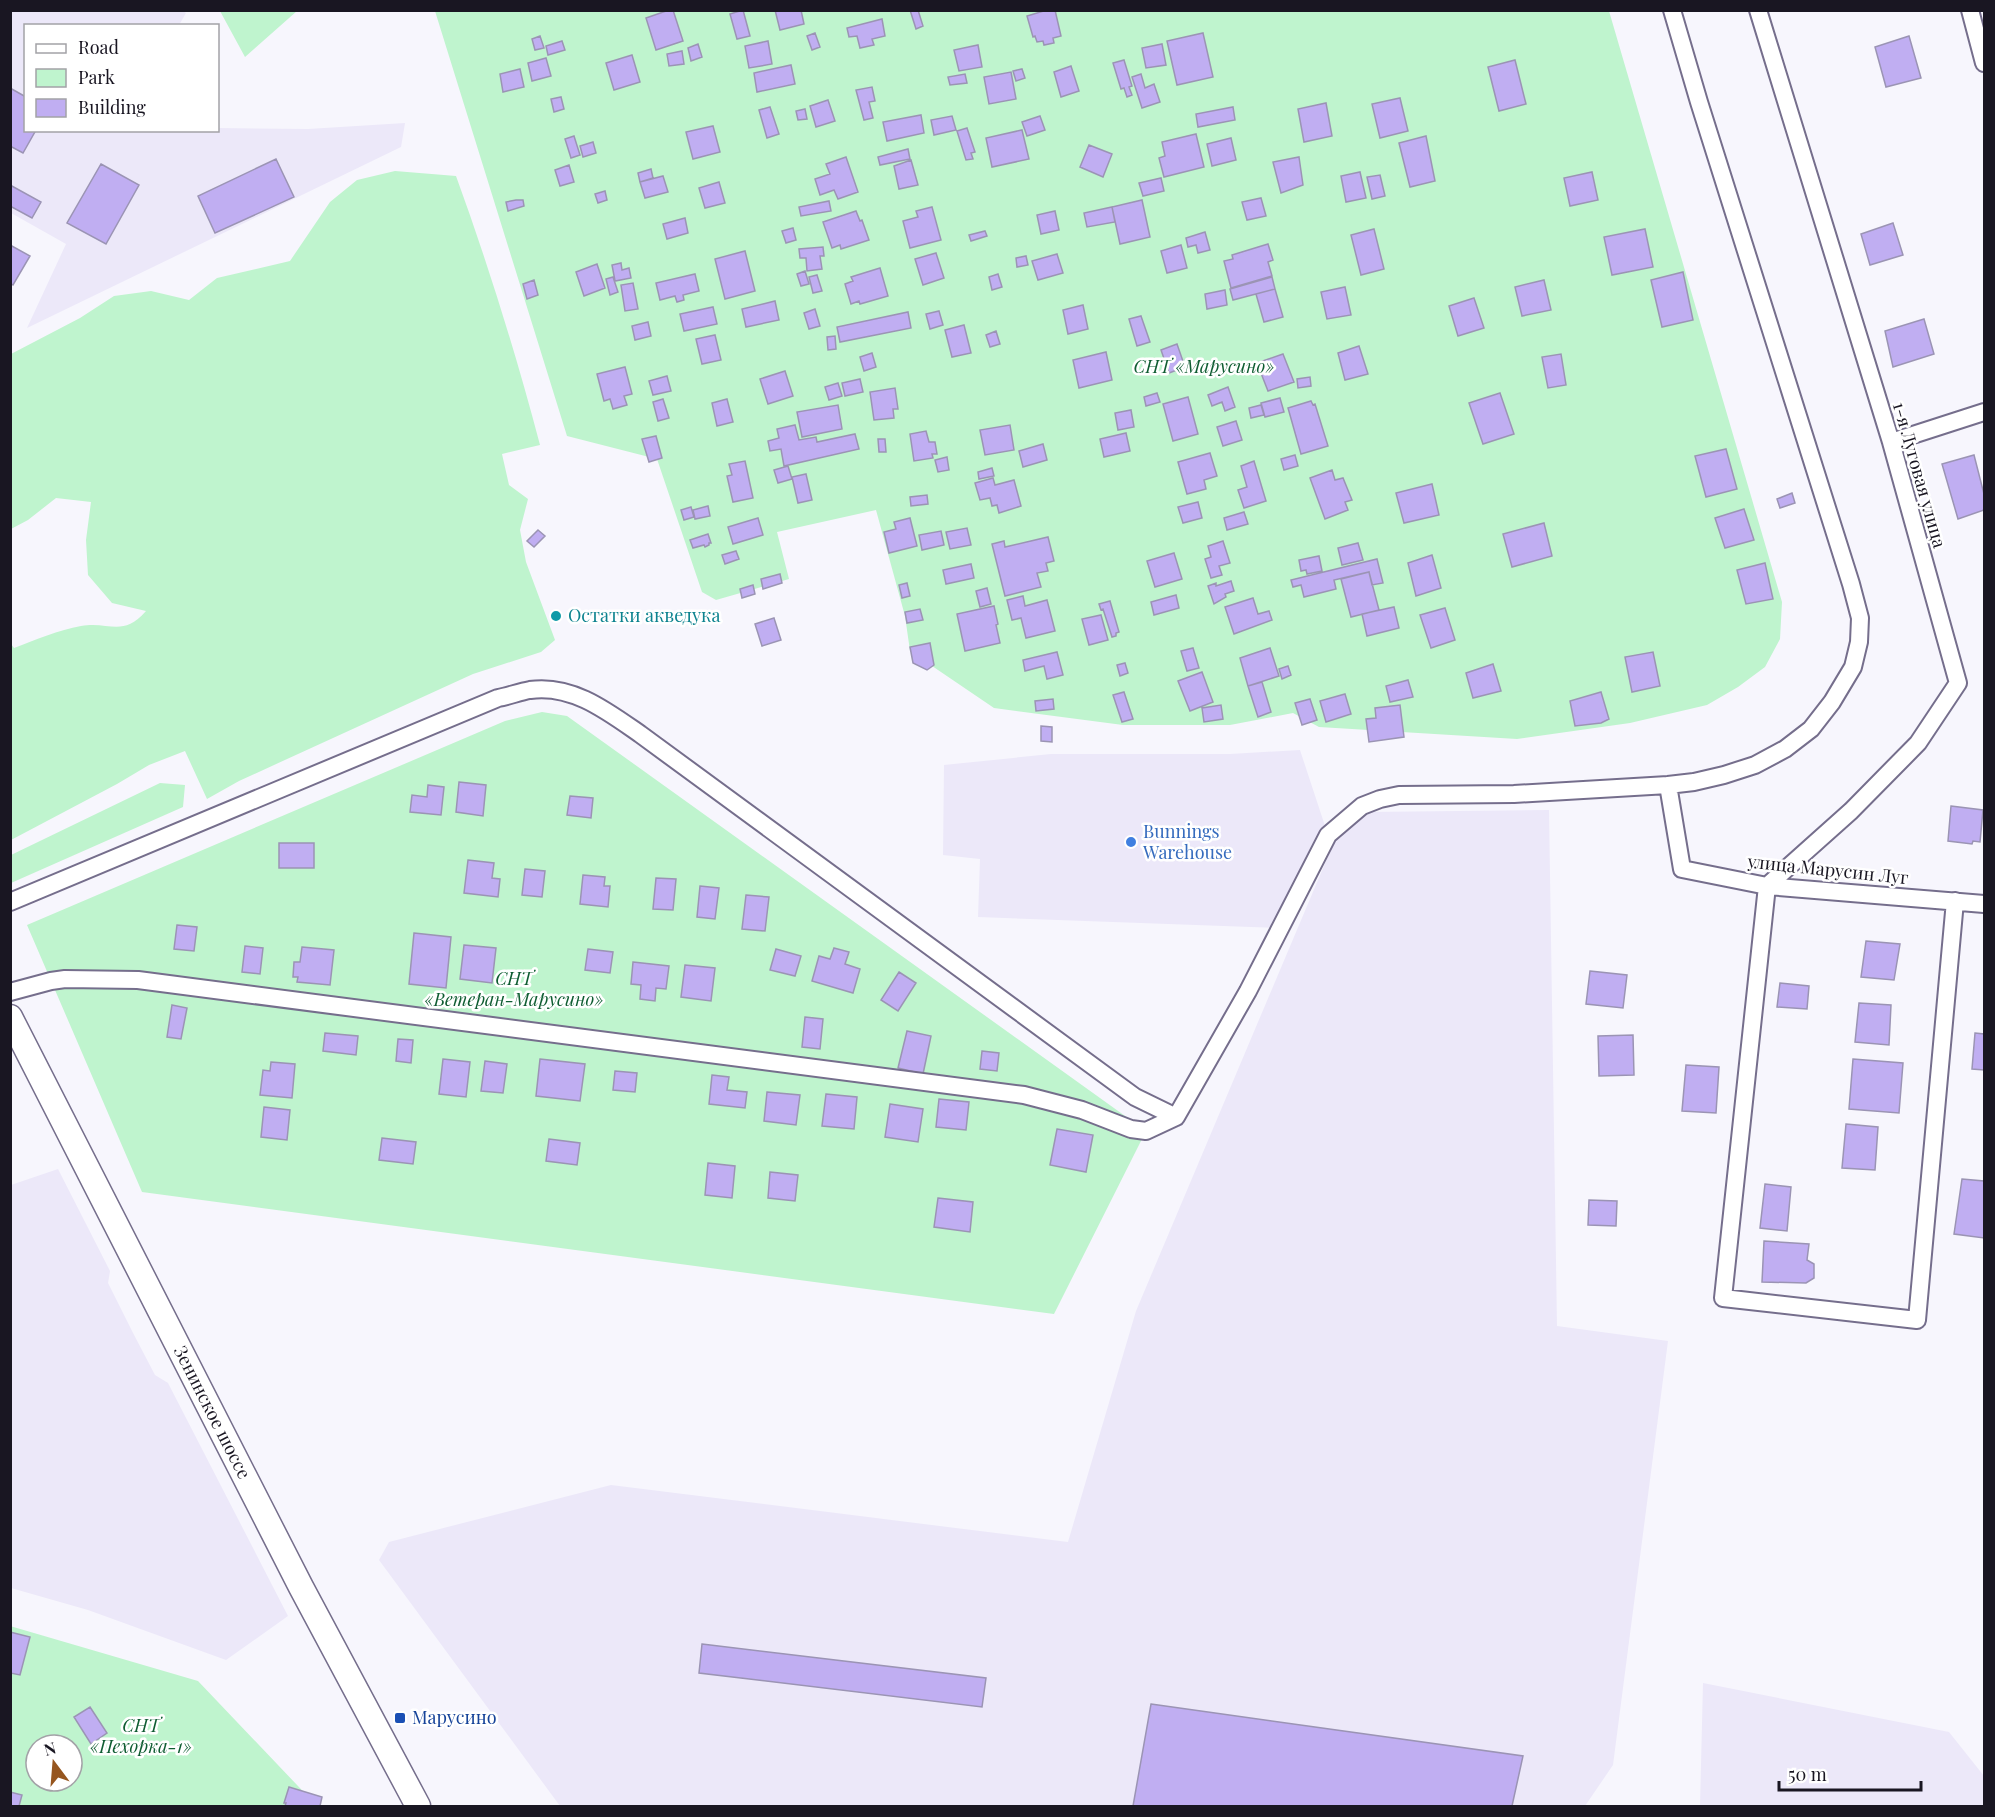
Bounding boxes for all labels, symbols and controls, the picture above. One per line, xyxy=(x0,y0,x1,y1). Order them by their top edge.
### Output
legend xyxy=(24,24,219,132)
text: Road xyxy=(78,35,119,59)
text: Park xyxy=(78,65,115,89)
text: Building xyxy=(78,95,146,119)
park label: СНТ «Марусино» xyxy=(1133,354,1275,378)
street label: 1-я Луговая улица xyxy=(1888,399,1952,550)
place label: Остатки акведука xyxy=(568,603,720,627)
marker: Остатки акведука xyxy=(549,609,563,623)
place label: Bunnings Warehouse xyxy=(1142,819,1232,864)
marker: Bunnings Warehouse xyxy=(1124,835,1138,849)
street label: улица Марусин Луг xyxy=(1745,849,1910,889)
park label: СНТ «Ветеран-Марусино» xyxy=(424,966,604,1011)
street label: Зенинское шоссе xyxy=(169,1341,257,1483)
place label: Марусино xyxy=(412,1705,497,1729)
marker: Марусино xyxy=(393,1711,407,1725)
park label: СНТ «Пехорка-1» xyxy=(90,1713,192,1758)
north arrow xyxy=(24,1733,84,1793)
text: N xyxy=(41,1736,59,1760)
scale bar xyxy=(1779,1754,1922,1792)
text: 50 m xyxy=(1788,1762,1827,1786)

